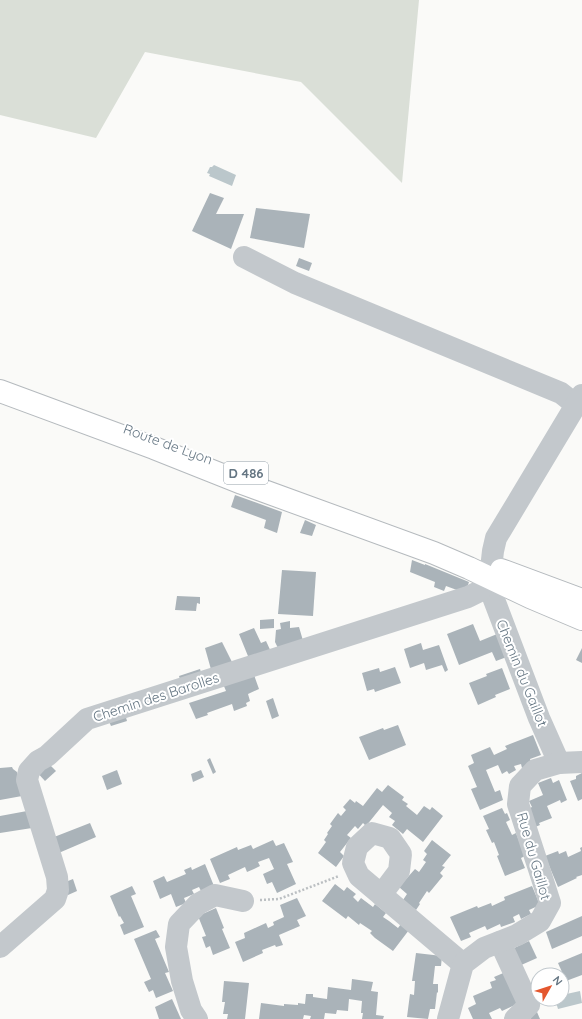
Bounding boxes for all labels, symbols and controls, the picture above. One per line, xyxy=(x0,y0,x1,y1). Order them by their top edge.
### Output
street label: Route de Lyon xyxy=(121,419,215,469)
road number: D 486 xyxy=(224,462,268,484)
street label: Chemin du Gaillot xyxy=(492,617,552,729)
street label: Chemin des Barolles xyxy=(91,668,221,726)
street label: Rue du Gaillot xyxy=(513,810,555,902)
north arrow xyxy=(530,967,570,1007)
text: N xyxy=(550,973,566,988)

